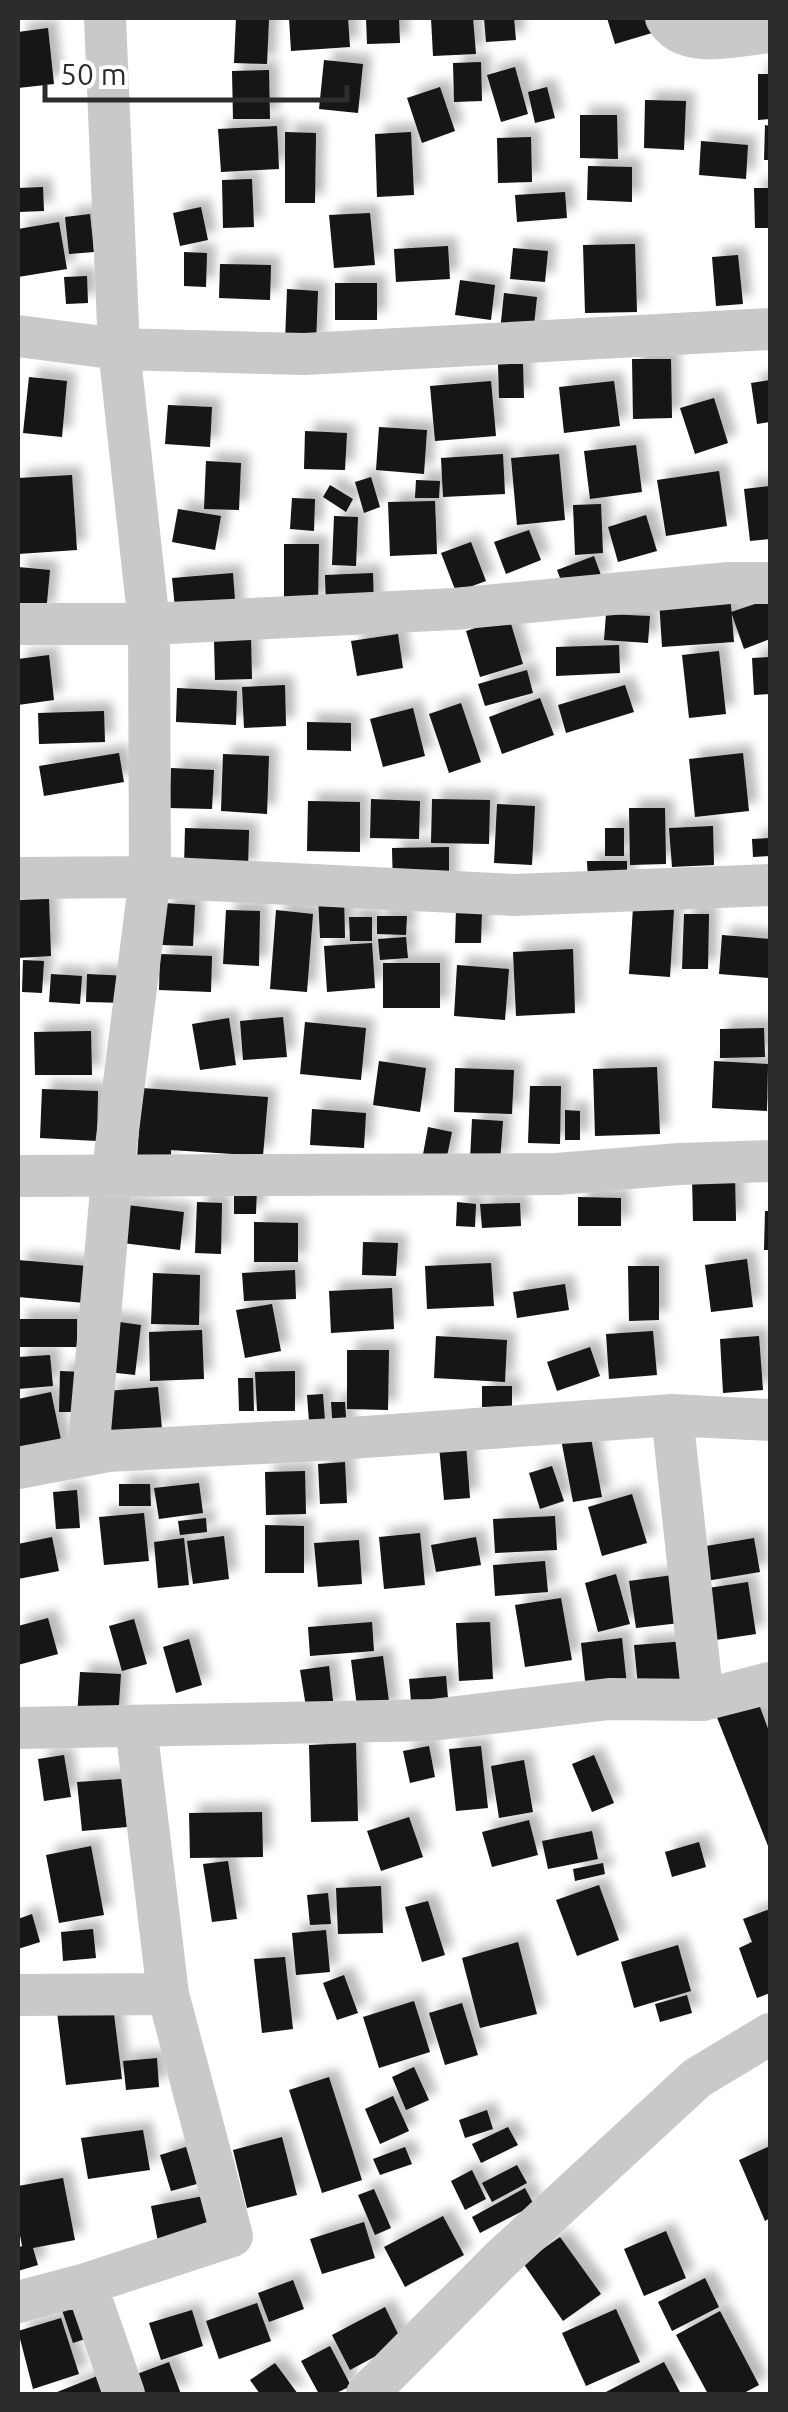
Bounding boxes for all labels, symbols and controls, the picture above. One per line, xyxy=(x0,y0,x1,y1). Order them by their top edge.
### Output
scale bar xyxy=(45,40,348,102)
text: 50 m xyxy=(60,57,127,91)

